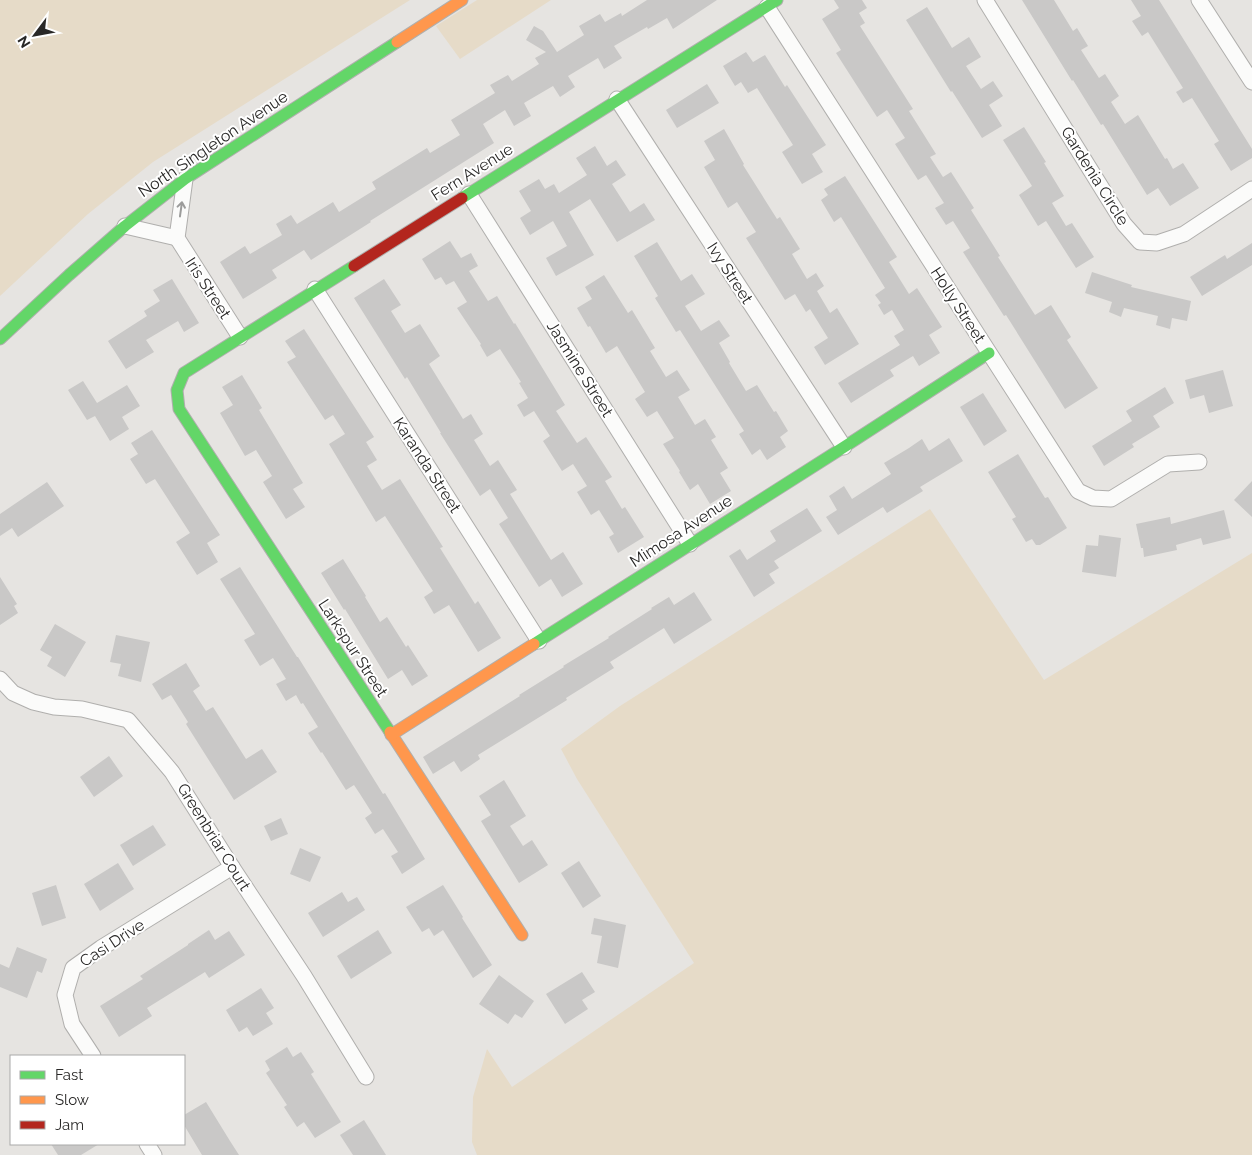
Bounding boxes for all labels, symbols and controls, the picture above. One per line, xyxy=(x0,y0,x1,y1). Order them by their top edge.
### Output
north arrow xyxy=(10,10,60,60)
text: N xyxy=(14,33,34,51)
street label: North Singleton Avenue xyxy=(135,87,291,201)
street label: Gardenia Circle xyxy=(1057,123,1133,229)
street label: Fern Avenue xyxy=(428,139,516,205)
one-way arrow xyxy=(176,201,186,217)
street label: Ivy Street xyxy=(703,239,757,308)
street label: Iris Street xyxy=(181,254,235,323)
street label: Holly Street xyxy=(927,264,990,347)
street label: Jasmine Street xyxy=(543,318,617,421)
street label: Karanda Street xyxy=(389,414,465,517)
street label: Mimosa Avenue xyxy=(626,491,736,571)
street label: Larkspur Street xyxy=(314,595,392,701)
street label: Greenbriar Court xyxy=(173,780,255,895)
street label: Casi Drive xyxy=(76,915,148,971)
legend xyxy=(10,1055,185,1145)
text: Fast xyxy=(55,1066,83,1084)
text: Slow xyxy=(55,1091,89,1109)
text: Jam xyxy=(55,1116,84,1134)

